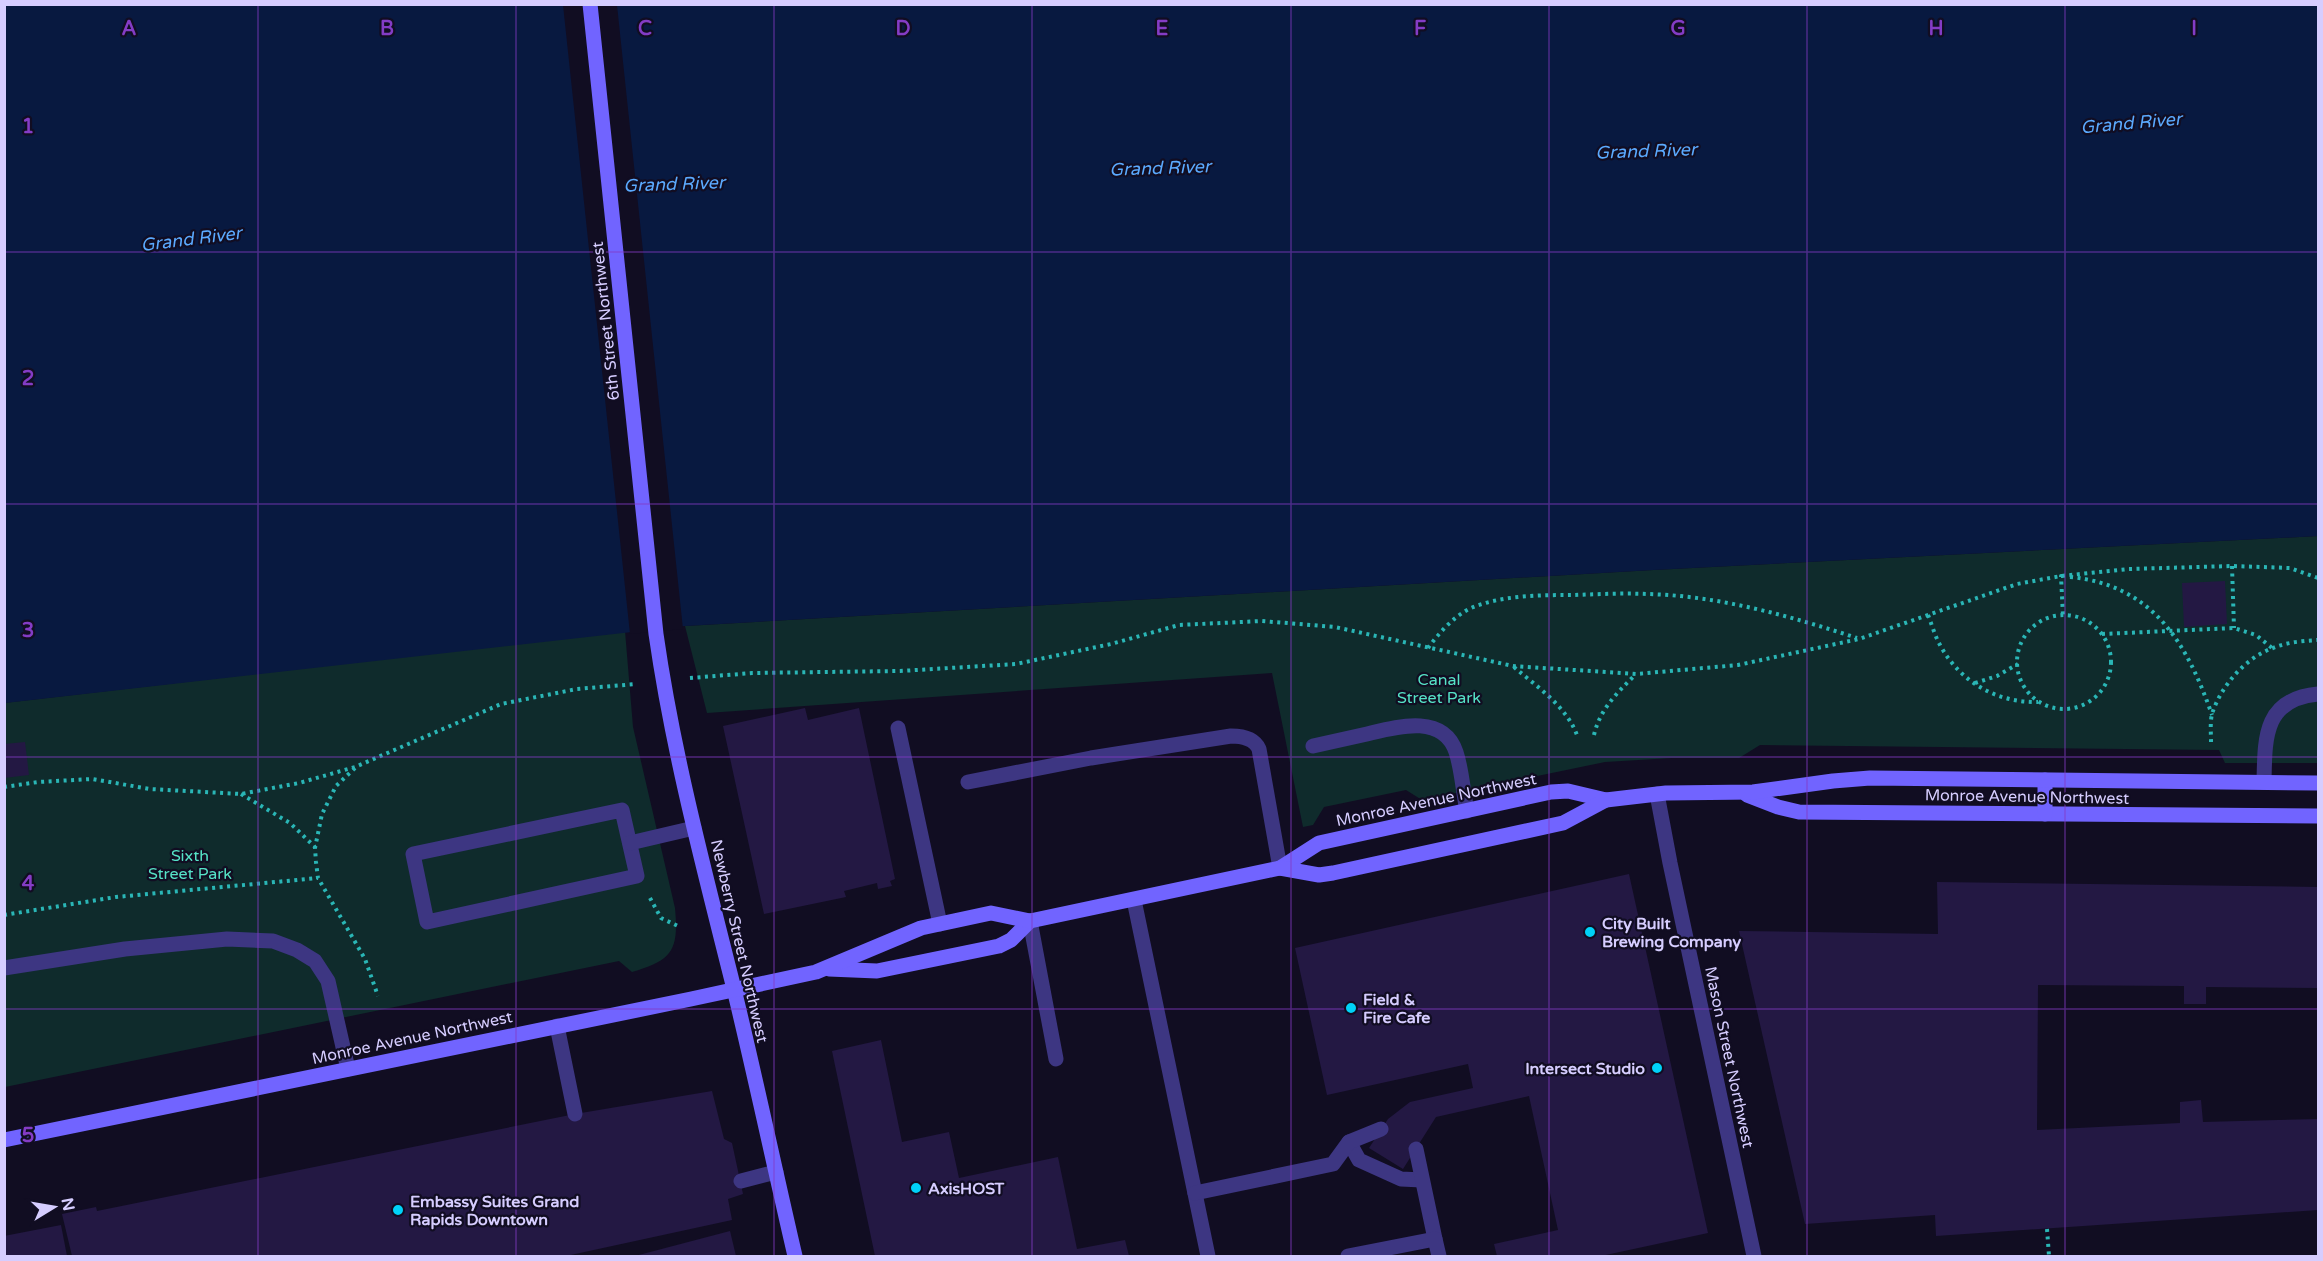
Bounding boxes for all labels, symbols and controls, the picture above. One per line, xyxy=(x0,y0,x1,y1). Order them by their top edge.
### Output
text: A xyxy=(122,17,137,41)
text: B xyxy=(380,17,394,41)
text: C xyxy=(638,17,652,41)
text: D xyxy=(895,17,911,41)
text: E xyxy=(1156,17,1169,41)
text: F xyxy=(1414,17,1426,41)
text: G xyxy=(1670,17,1686,41)
text: H xyxy=(1928,17,1944,41)
text: I xyxy=(2191,17,2197,41)
water label: Grand River xyxy=(2080,107,2185,138)
text: 1 xyxy=(22,115,34,139)
water label: Grand River xyxy=(1595,138,1699,164)
water label: Grand River xyxy=(1109,155,1213,181)
water label: Grand River xyxy=(623,171,727,197)
water label: Grand River xyxy=(139,222,245,256)
street label: 6th Street Northwest xyxy=(588,241,624,401)
text: 2 xyxy=(22,367,34,391)
text: 3 xyxy=(22,619,34,643)
park label: Canal Street Park xyxy=(1397,670,1481,708)
street label: Monroe Avenue Northwest xyxy=(1334,769,1538,831)
street label: Monroe Avenue Northwest xyxy=(1925,785,2129,809)
street label: Newberry Street Northwest xyxy=(706,838,772,1045)
park label: Sixth Street Park xyxy=(148,846,232,884)
text: 4 xyxy=(22,872,35,896)
place label: City Built Brewing Company xyxy=(1602,914,1741,952)
marker: City Built Brewing Company xyxy=(1583,925,1597,939)
street label: Mason Street Northwest xyxy=(1700,965,1758,1150)
place label: Field & Fire Cafe xyxy=(1363,990,1430,1028)
marker: Field & Fire Cafe xyxy=(1344,1001,1358,1015)
street label: Monroe Avenue Northwest xyxy=(310,1007,514,1069)
place label: Intersect Studio xyxy=(1525,1059,1645,1079)
marker: Intersect Studio xyxy=(1650,1061,1664,1075)
text: 5 xyxy=(22,1124,34,1148)
north arrow xyxy=(24,1177,84,1237)
place label: AxisHOST xyxy=(928,1179,1004,1199)
marker: AxisHOST xyxy=(909,1181,923,1195)
place label: Embassy Suites Grand Rapids Downtown xyxy=(410,1192,579,1230)
text: N xyxy=(57,1196,79,1213)
marker: Embassy Suites Grand Rapids Downtown xyxy=(391,1203,405,1217)

